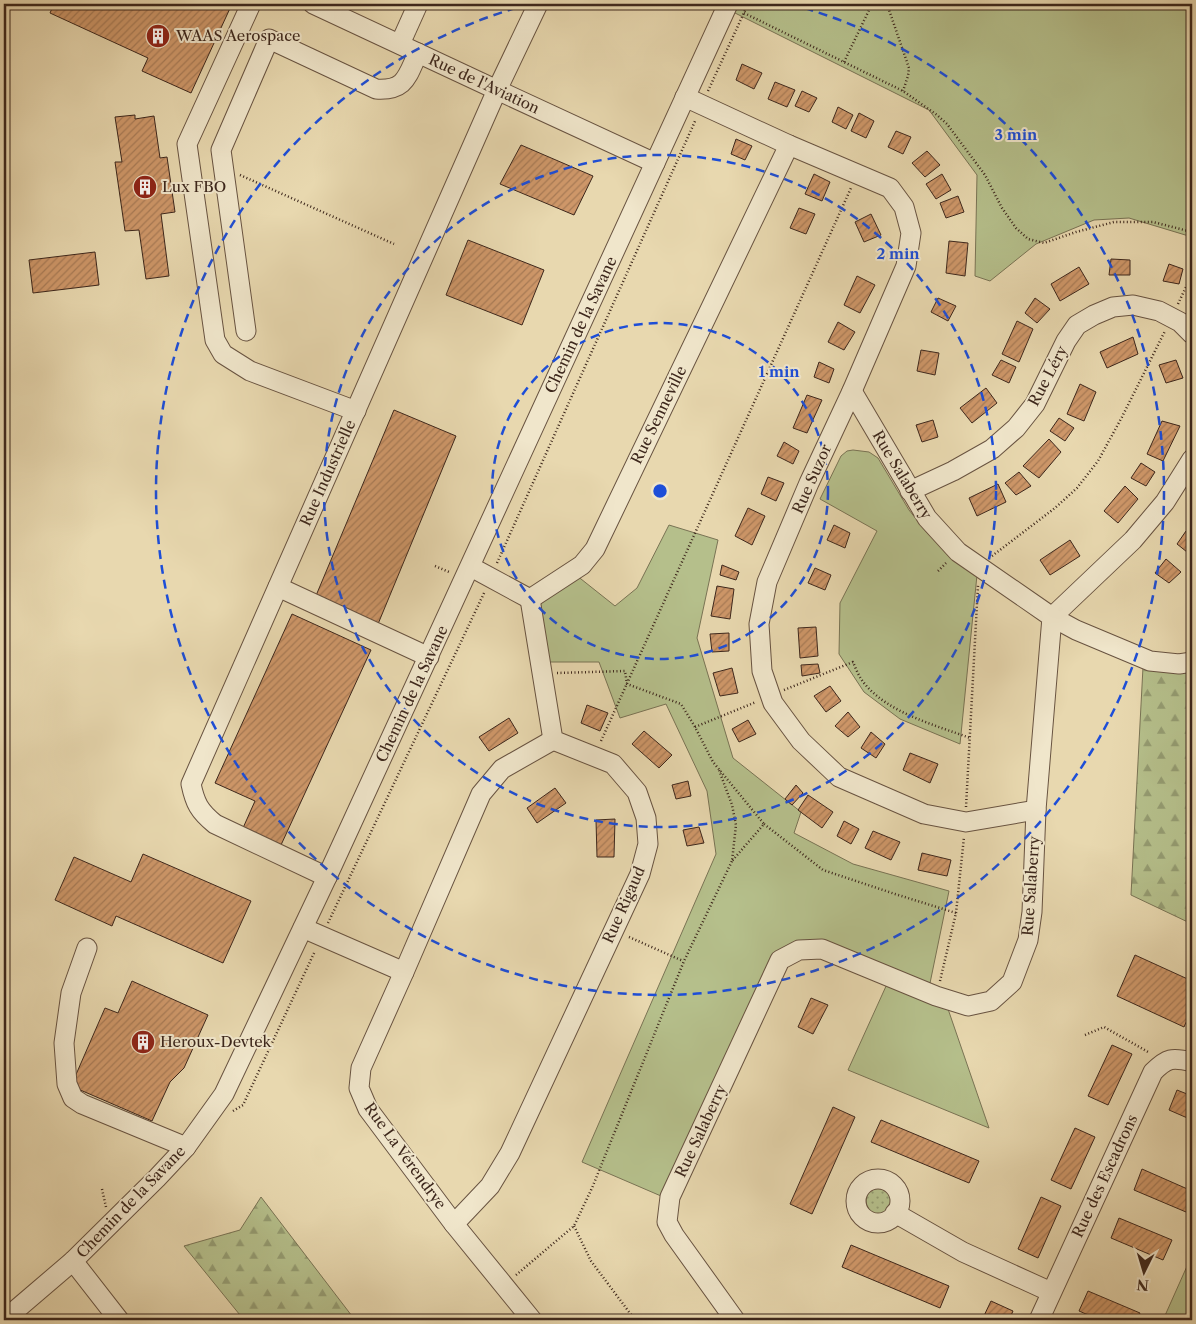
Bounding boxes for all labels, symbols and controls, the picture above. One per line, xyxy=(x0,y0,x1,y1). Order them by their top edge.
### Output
building icon: WAAS Aerospace xyxy=(145,23,171,49)
place label: WAAS Aerospace xyxy=(175,26,300,45)
street label: Rue de l'Aviation xyxy=(426,50,543,118)
text: 3 min xyxy=(995,125,1038,144)
building icon: Lux FBO xyxy=(132,174,158,200)
place label: Lux FBO xyxy=(162,177,226,196)
text: 2 min xyxy=(876,244,920,263)
street label: Chemin de la Savane xyxy=(540,253,621,396)
street label: Rue Léry xyxy=(1024,342,1072,409)
text: 1 min xyxy=(758,362,800,381)
street label: Rue Senneville xyxy=(627,363,691,467)
street label: Rue Industrielle xyxy=(296,417,359,529)
street label: Rue Salaberry xyxy=(868,427,937,523)
street label: Rue Suzor xyxy=(788,440,836,516)
centre of rings xyxy=(651,482,669,500)
street label: Chemin de la Savane xyxy=(371,622,452,765)
street label: Rue Salaberry xyxy=(1018,835,1044,937)
street label: Rue Rigaud xyxy=(598,863,649,946)
building icon: Heroux-Devtek xyxy=(130,1029,156,1055)
place label: Heroux-Devtek xyxy=(160,1032,273,1051)
street label: Rue Salaberry xyxy=(671,1081,731,1180)
street label: Rue La Vérendrye xyxy=(360,1099,450,1213)
street label: Rue des Escadrons xyxy=(1068,1111,1141,1240)
street label: Chemin de la Savane xyxy=(72,1142,189,1262)
north arrow xyxy=(1118,1246,1168,1296)
text: N xyxy=(1136,1275,1150,1294)

